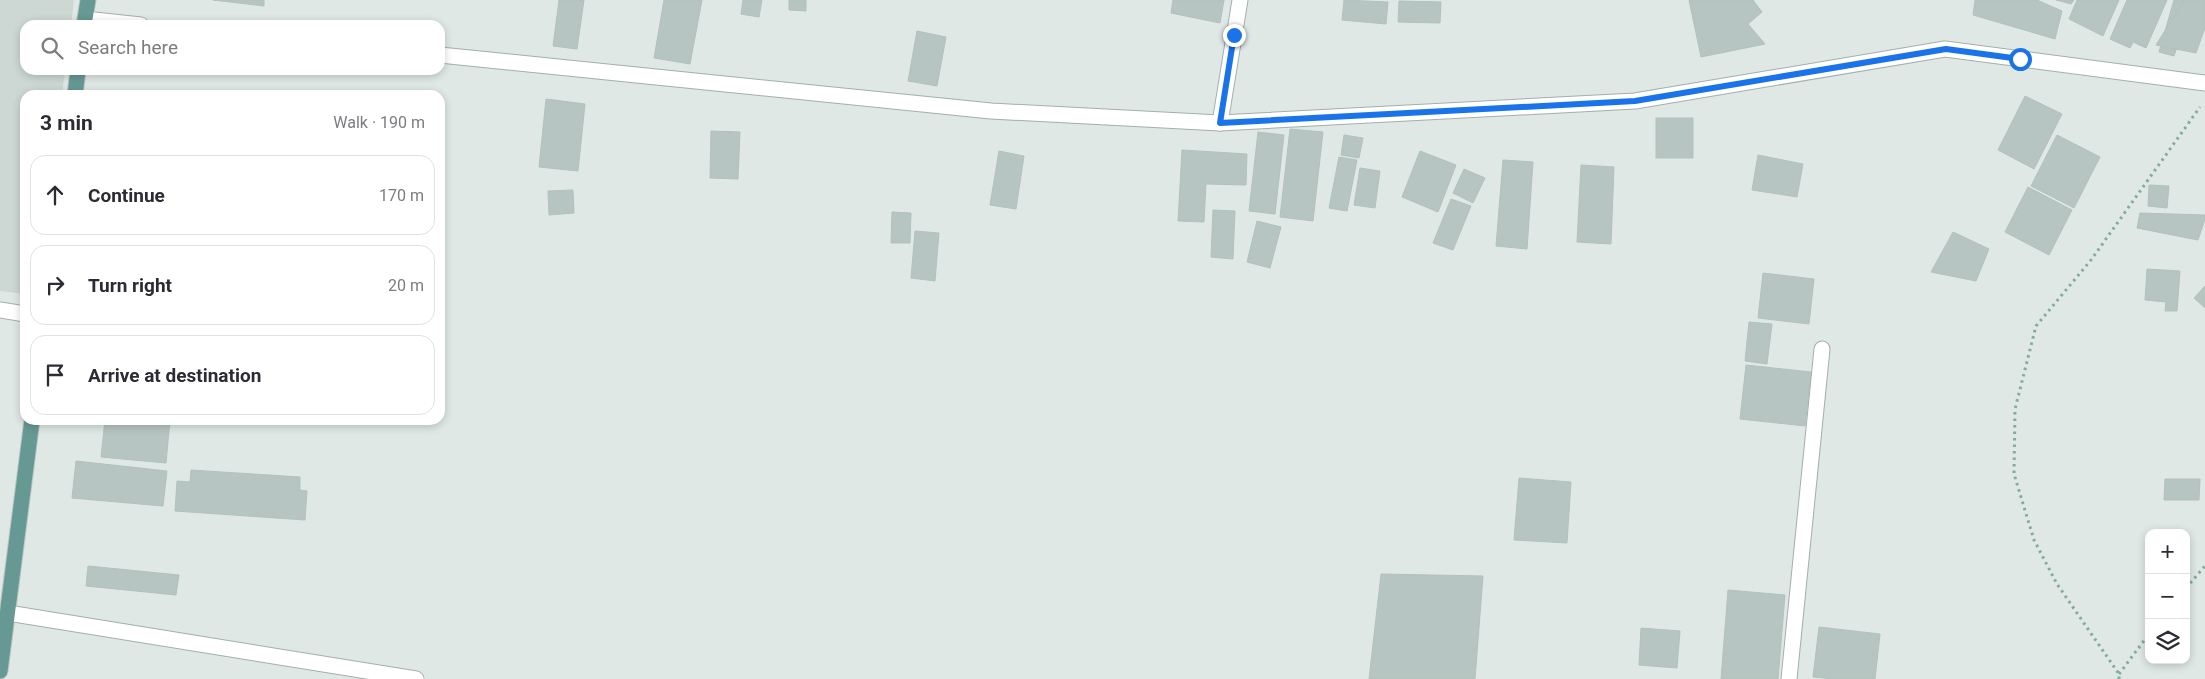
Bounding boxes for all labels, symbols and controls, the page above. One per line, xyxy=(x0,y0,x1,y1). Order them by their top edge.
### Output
search box xyxy=(20,20,445,75)
route end xyxy=(1223,24,1246,47)
icon: search xyxy=(38,34,66,62)
text: Search here xyxy=(78,36,178,59)
route start xyxy=(2009,48,2032,71)
text: 3 min xyxy=(40,111,93,135)
text: Walk · 190 m xyxy=(333,113,425,132)
icon: ahead xyxy=(41,181,69,209)
text: Continue xyxy=(88,184,165,207)
text: 170 m xyxy=(379,186,424,205)
icon: right xyxy=(41,271,69,299)
text: Turn right xyxy=(88,274,172,297)
text: 20 m xyxy=(388,276,424,295)
icon: arrive xyxy=(41,361,69,389)
text: Arrive at destination xyxy=(88,364,261,387)
map controls xyxy=(2145,529,2190,664)
button: + xyxy=(2145,529,2190,574)
button: − xyxy=(2145,574,2190,619)
button: layers xyxy=(2145,619,2190,664)

